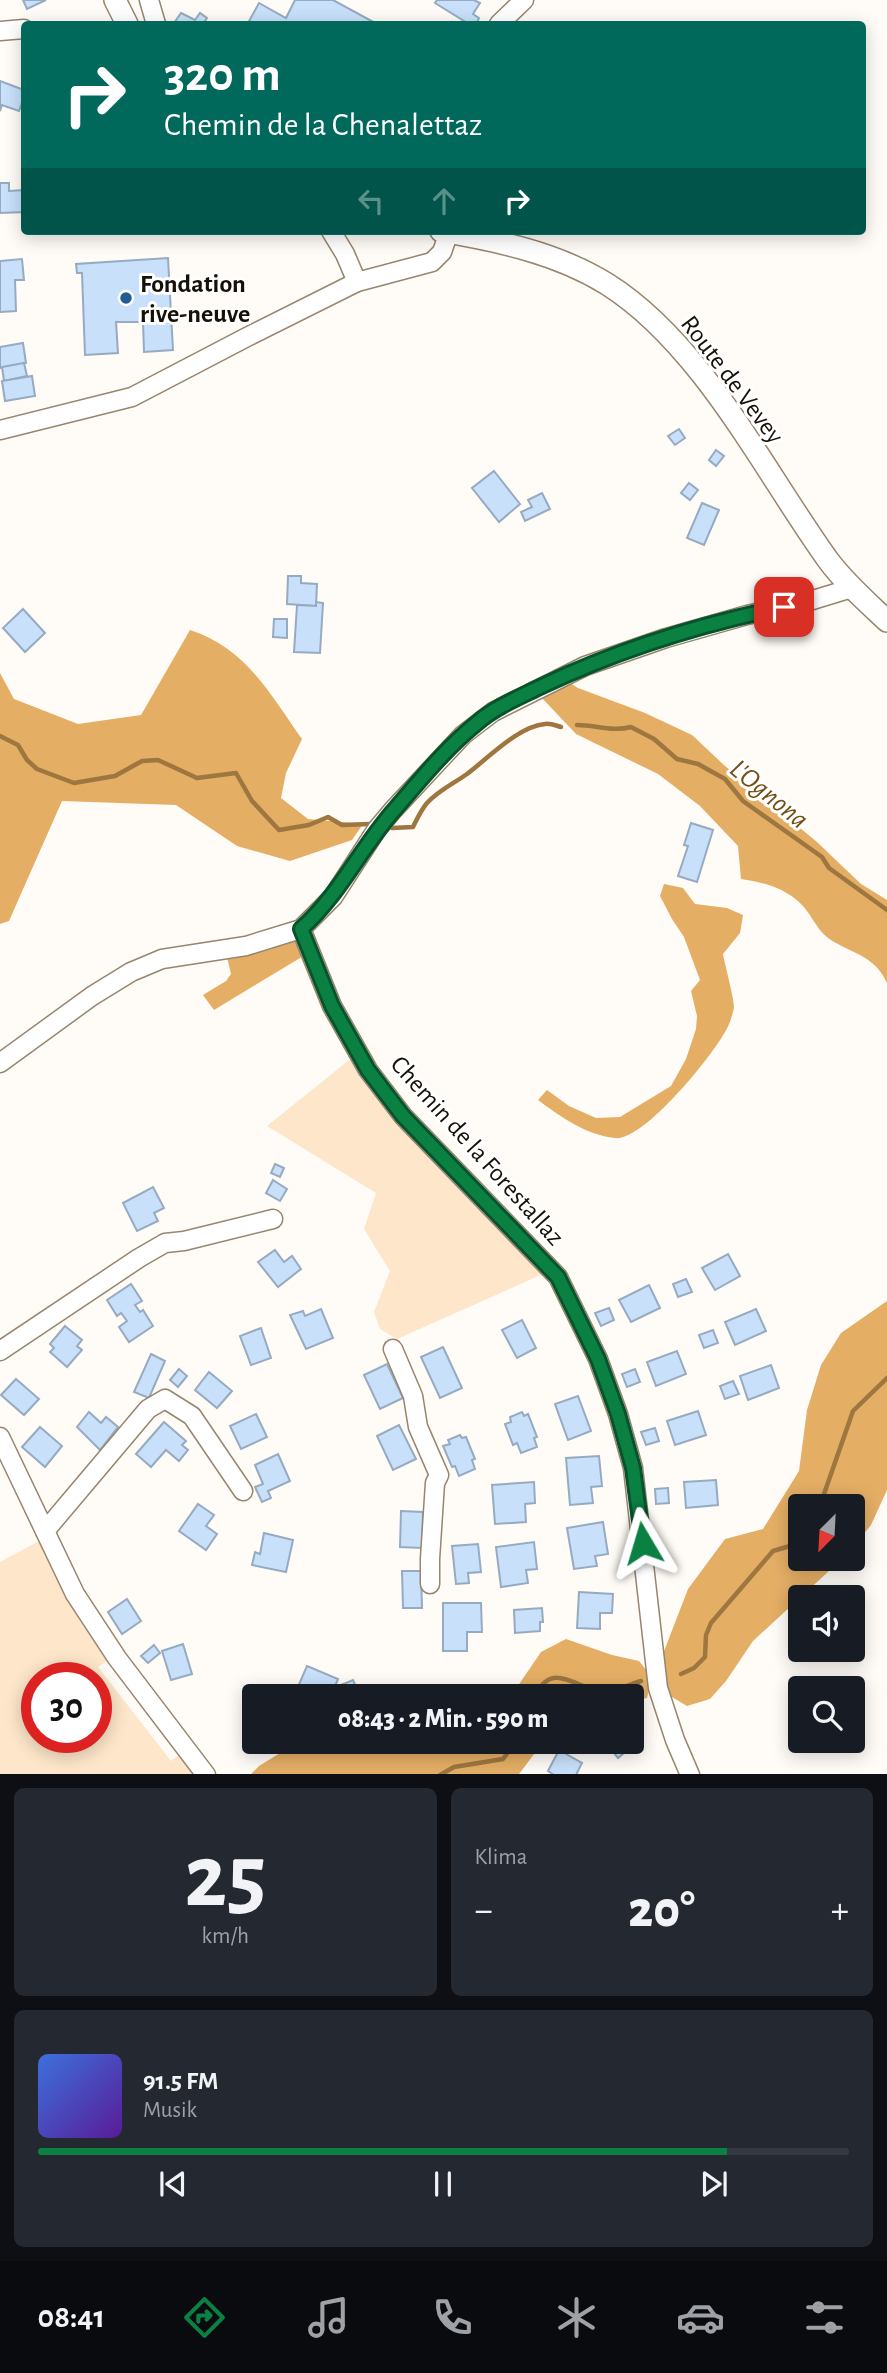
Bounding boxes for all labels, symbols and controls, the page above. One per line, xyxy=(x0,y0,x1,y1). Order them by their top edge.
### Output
icon: right xyxy=(49,49,140,140)
text: 320 m xyxy=(164,51,281,100)
text: Chemin de la Chenalettaz xyxy=(164,109,482,141)
icon: left xyxy=(352,182,390,220)
icon: ahead xyxy=(425,182,463,220)
icon: right xyxy=(498,182,536,220)
place label: Fondation rive-neuve xyxy=(140,271,250,327)
marker: Fondation rive-neuve xyxy=(118,290,134,306)
street label: Route de Vevey xyxy=(676,311,789,448)
pin xyxy=(754,577,814,637)
icon: arrive xyxy=(765,588,803,626)
water label: L'Ognona xyxy=(724,755,813,834)
street label: Chemin de la Forestallaz xyxy=(386,1051,569,1250)
north arrow xyxy=(788,1494,864,1572)
map controls xyxy=(788,1494,865,1753)
position arrow xyxy=(606,1506,680,1580)
button: sound xyxy=(788,1585,865,1662)
speed limit sign: 30 xyxy=(21,1662,112,1753)
button: search xyxy=(788,1676,865,1753)
text: 08:43 · 2 Min. · 590 m xyxy=(338,1706,548,1732)
text: 25 xyxy=(184,1832,266,1923)
text: Klima xyxy=(475,1846,527,1869)
text: 20° xyxy=(628,1884,695,1936)
text: − xyxy=(475,1892,493,1930)
text: + xyxy=(831,1892,849,1930)
text: km/h xyxy=(202,1925,249,1948)
text: 91.5 FM xyxy=(143,2068,218,2094)
text: Musik xyxy=(143,2099,197,2122)
icon: previous xyxy=(154,2165,192,2203)
icon: pause xyxy=(424,2165,462,2203)
icon: next xyxy=(695,2165,733,2203)
icon: directions xyxy=(180,2293,229,2342)
icon: music xyxy=(304,2293,353,2342)
icon: phone xyxy=(428,2293,477,2342)
icon: climate xyxy=(552,2293,601,2342)
icon: car xyxy=(676,2293,725,2342)
icon: filters xyxy=(800,2293,849,2342)
text: 08:41 xyxy=(38,2301,105,2333)

